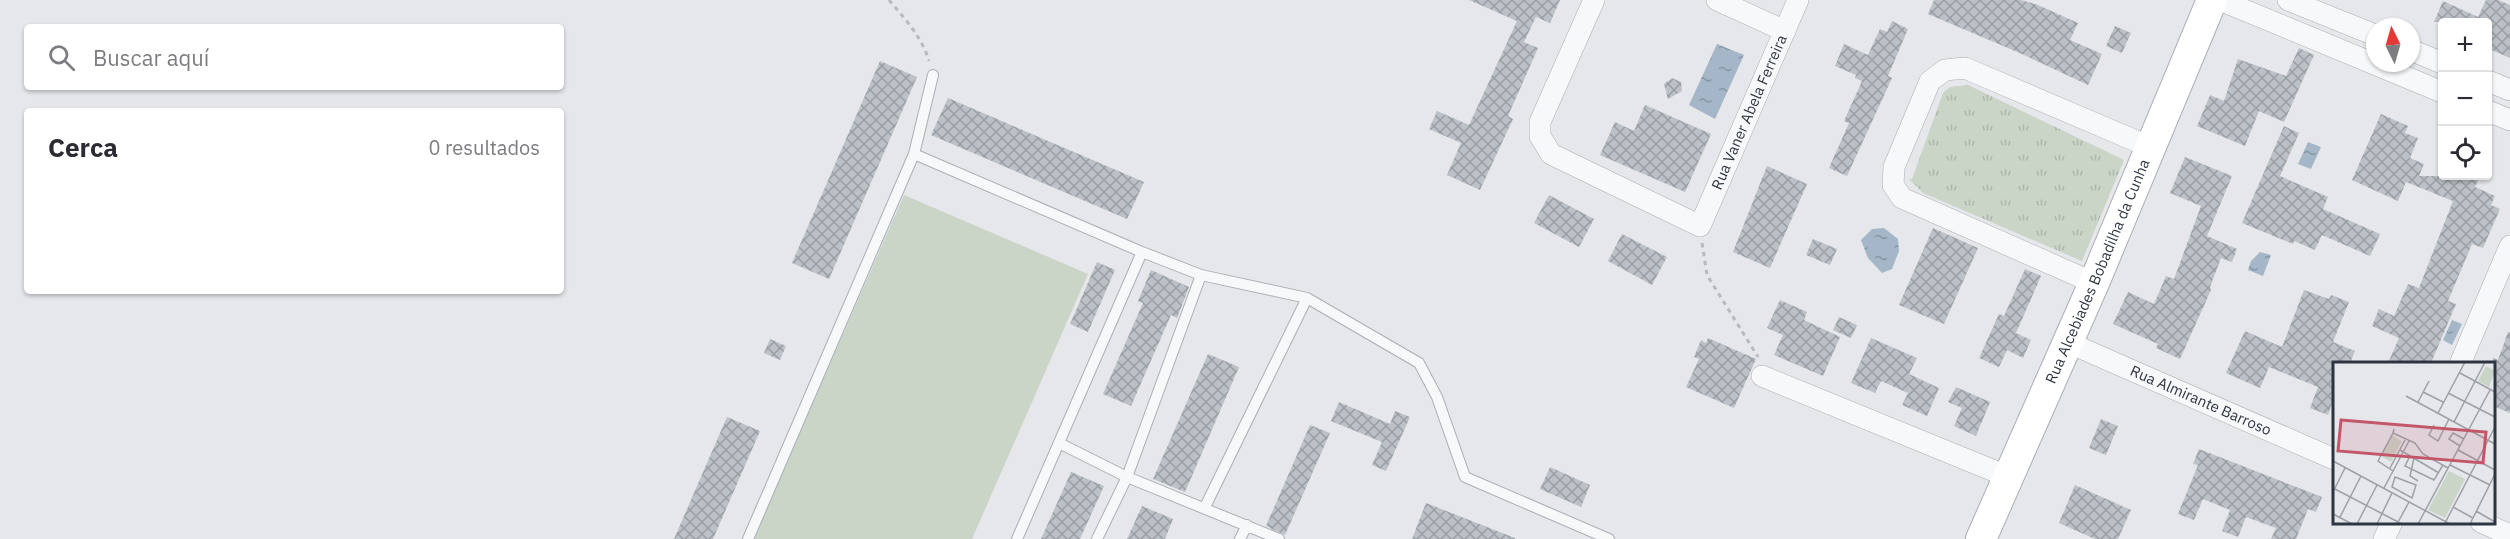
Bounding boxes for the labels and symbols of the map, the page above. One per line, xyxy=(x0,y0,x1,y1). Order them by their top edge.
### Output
north arrow xyxy=(2366,18,2420,72)
street label: Rua Vaner Abela Ferreira xyxy=(1707,32,1791,193)
street label: Rua Alcebiades Bobadilha da Cunha xyxy=(2041,156,2154,386)
street label: Rua Almirante Barroso xyxy=(2127,361,2274,439)
inset map xyxy=(2333,362,2495,524)

